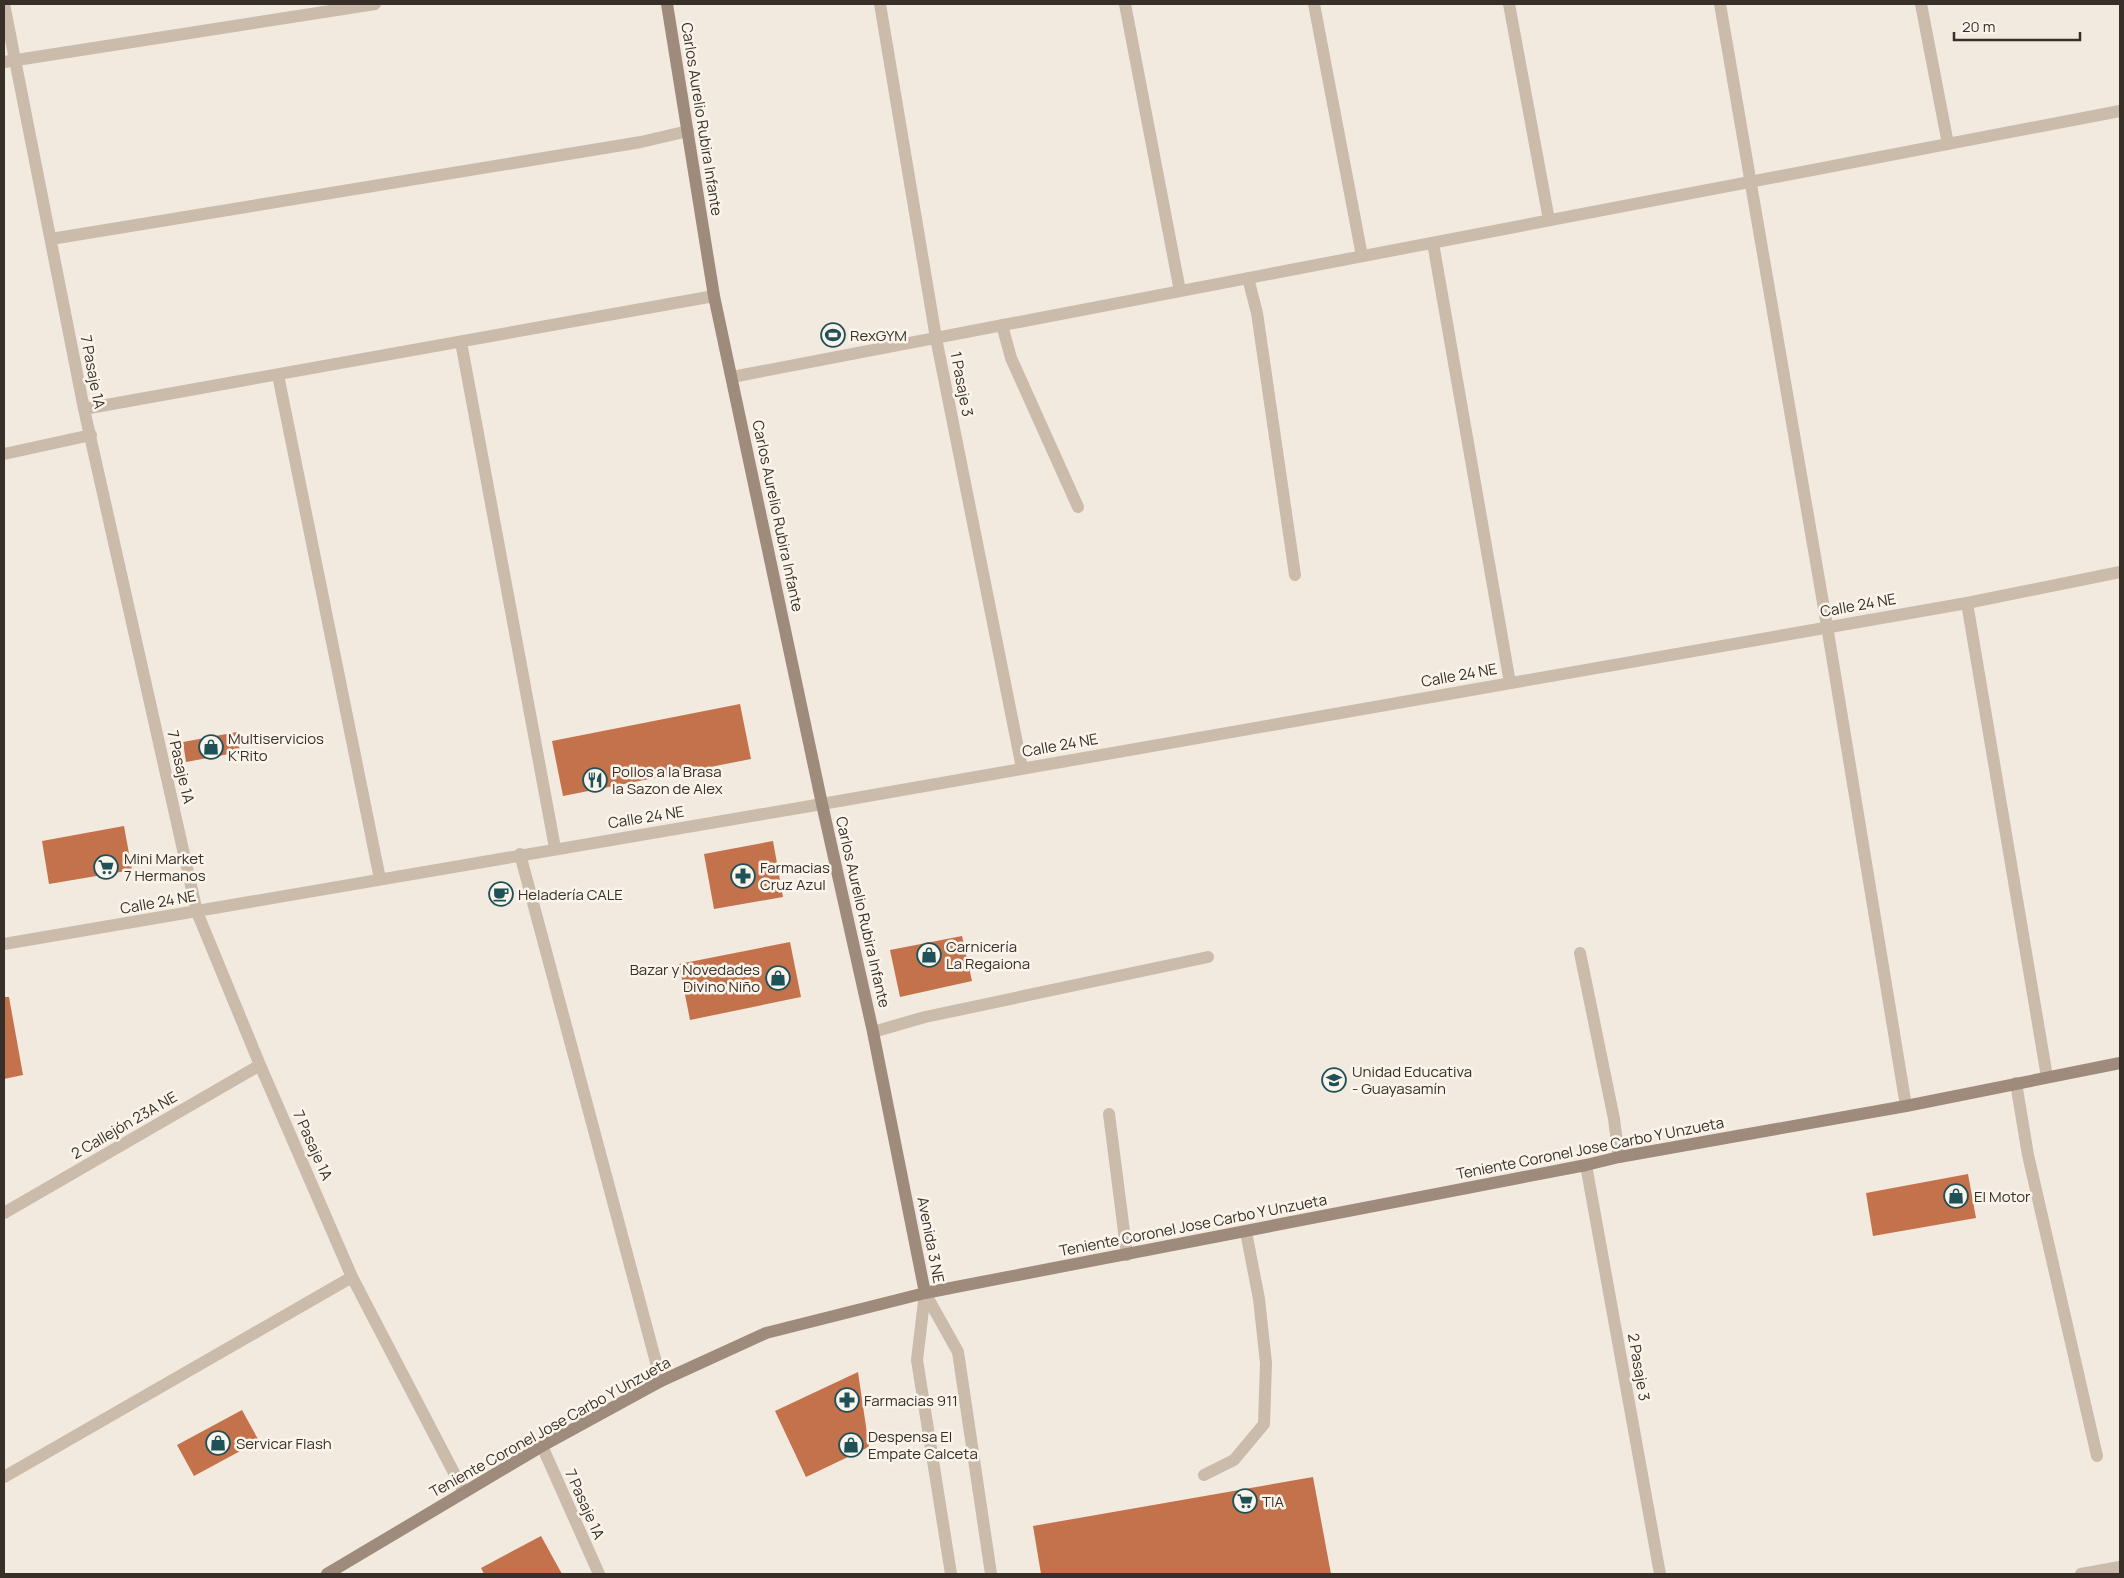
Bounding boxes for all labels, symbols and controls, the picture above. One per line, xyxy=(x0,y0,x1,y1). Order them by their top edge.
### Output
scale bar xyxy=(1954,10,2080,42)
text: 20 m xyxy=(1962,16,1995,37)
street label: Carlos Aurelio Rubira Infante xyxy=(676,21,728,217)
sports icon: RexGYM xyxy=(820,322,846,348)
place label: RexGYM xyxy=(850,325,907,346)
street label: 7 Pasaje 1A xyxy=(76,333,111,411)
street label: 1 Pasaje 3 xyxy=(945,350,979,418)
street label: Carlos Aurelio Rubira Infante xyxy=(747,418,809,614)
street label: Calle 24 NE xyxy=(1818,588,1898,622)
street label: Calle 24 NE xyxy=(1419,658,1499,692)
street label: 7 Pasaje 1A xyxy=(162,728,200,806)
place label: Multiservicios K'Rito xyxy=(228,728,324,766)
street label: Calle 24 NE xyxy=(1020,728,1100,762)
shop icon: Multiservicios K'Rito xyxy=(198,734,224,760)
place label: Pollos a la Brasa la Sazon de Alex xyxy=(612,761,723,799)
restaurant icon: Pollos a la Brasa la Sazon de Alex xyxy=(582,767,608,793)
street label: Calle 24 NE xyxy=(606,801,686,833)
street label: Carlos Aurelio Rubira Infante xyxy=(831,814,895,1010)
place label: Mini Market 7 Hermanos xyxy=(124,848,206,886)
supermarket icon: Mini Market 7 Hermanos xyxy=(93,854,119,880)
place label: Farmacias Cruz Azul xyxy=(760,857,830,895)
pharmacy icon: Farmacias Cruz Azul xyxy=(730,863,756,889)
cafe icon: Heladería CALE xyxy=(488,881,514,907)
place label: Heladería CALE xyxy=(518,884,623,905)
street label: Calle 24 NE xyxy=(118,885,198,919)
place label: Carnicería La Regaiona xyxy=(946,936,1030,974)
shop icon: Carnicería La Regaiona xyxy=(916,942,942,968)
place label: Bazar y Novedades Divino Niño xyxy=(630,959,760,997)
shop icon: Bazar y Novedades Divino Niño xyxy=(765,965,791,991)
place label: Unidad Educativa - Guayasamín xyxy=(1352,1061,1472,1099)
school or university icon: Unidad Educativa - Guayasamín xyxy=(1321,1067,1347,1093)
street label: 2 Callejón 23A NE xyxy=(67,1086,181,1164)
street label: 7 Pasaje 1A xyxy=(288,1107,338,1184)
street label: Teniente Coronel Jose Carbo Y Unzueta xyxy=(1454,1112,1726,1184)
shop icon: El Motor xyxy=(1943,1183,1969,1209)
place label: El Motor xyxy=(1974,1186,2031,1207)
street label: Teniente Coronel Jose Carbo Y Unzueta xyxy=(1057,1189,1329,1261)
street label: Avenida 3 NE xyxy=(912,1195,950,1285)
street label: 2 Pasaje 3 xyxy=(1623,1331,1655,1403)
street label: Teniente Coronel Jose Carbo Y Unzueta xyxy=(426,1352,674,1502)
pharmacy icon: Farmacias 911 xyxy=(834,1387,860,1413)
place label: Farmacias 911 xyxy=(864,1390,958,1411)
place label: Despensa El Empate Calceta xyxy=(868,1426,978,1464)
shop icon: Servicar Flash xyxy=(205,1430,231,1456)
shop icon: Despensa El Empate Calceta xyxy=(838,1432,864,1458)
place label: Servicar Flash xyxy=(236,1433,332,1454)
street label: 7 Pasaje 1A xyxy=(560,1466,610,1543)
supermarket icon: TIA xyxy=(1232,1488,1258,1514)
place label: TIA xyxy=(1262,1491,1284,1512)

